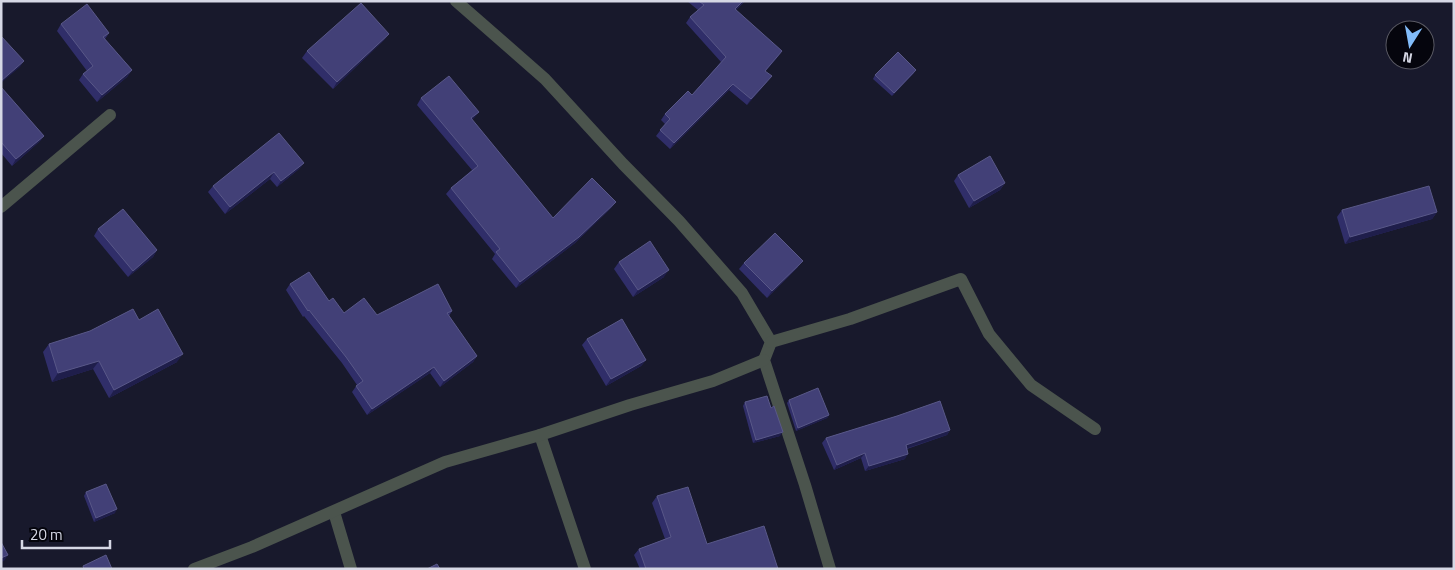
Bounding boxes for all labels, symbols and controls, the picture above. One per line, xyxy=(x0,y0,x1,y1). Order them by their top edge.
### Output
north arrow xyxy=(1385,20,1435,70)
text: N xyxy=(1401,47,1414,69)
scale bar xyxy=(22,518,110,550)
text: 20 m xyxy=(30,523,63,546)

